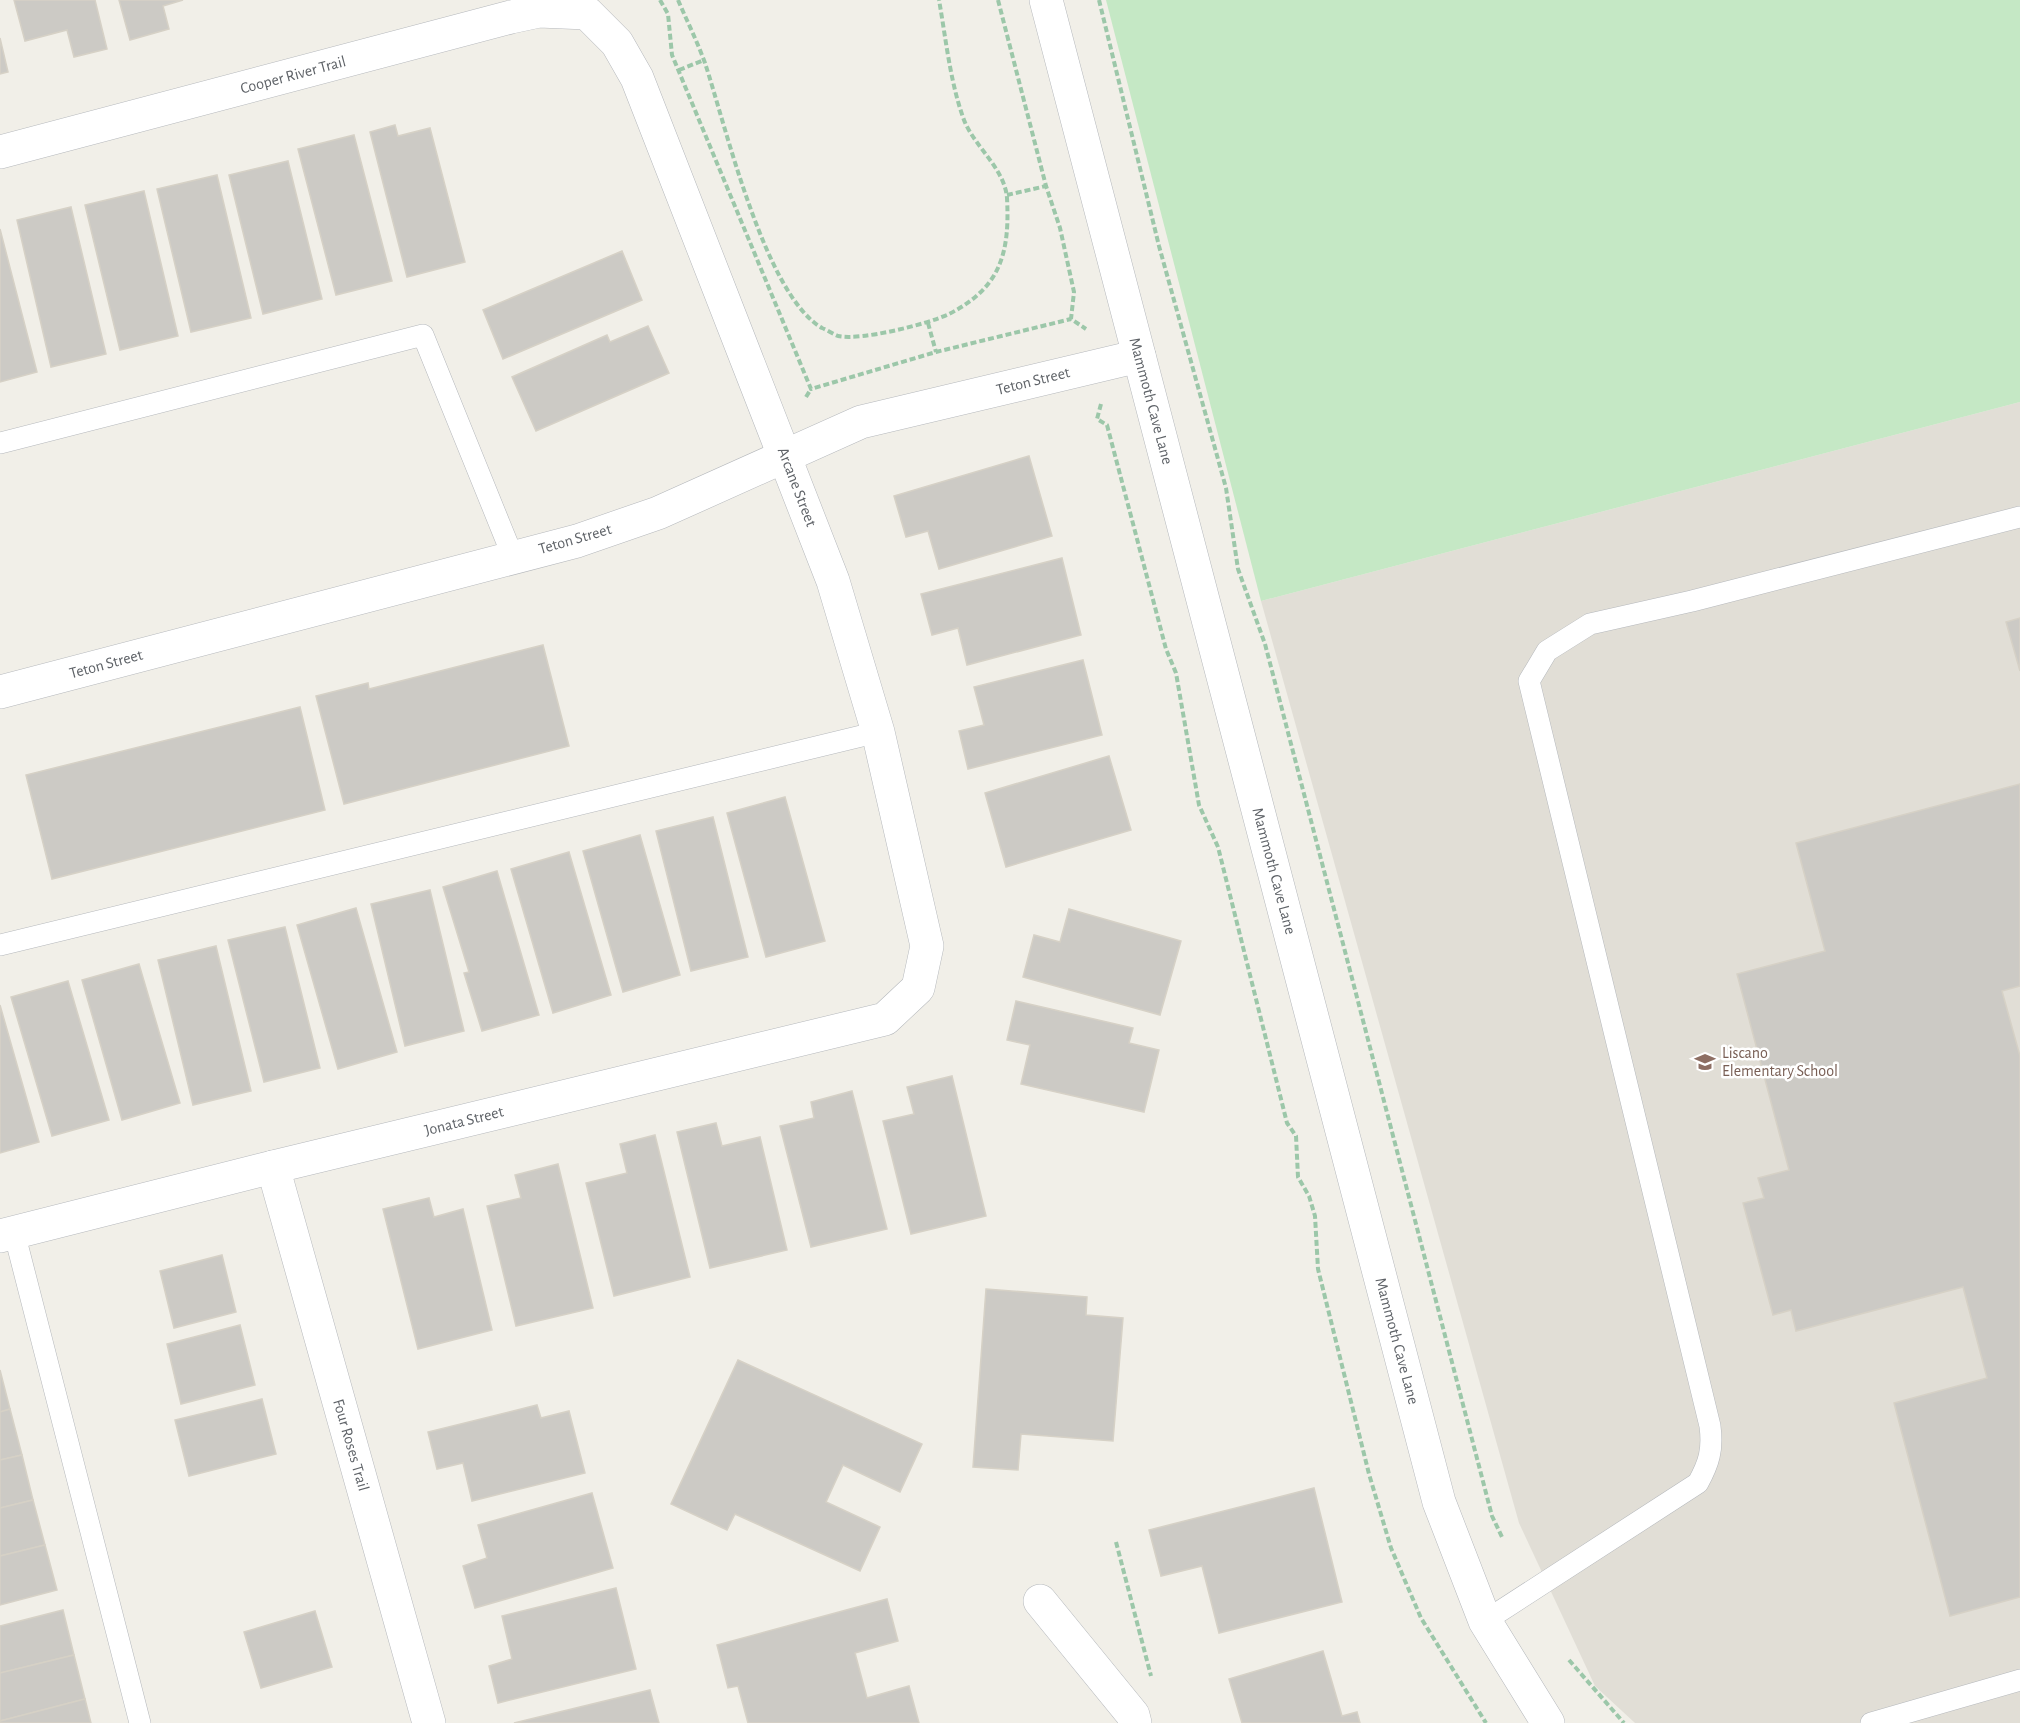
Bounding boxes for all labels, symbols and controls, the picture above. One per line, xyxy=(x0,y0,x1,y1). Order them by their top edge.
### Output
street label: Cooper River Trail xyxy=(239,53,347,97)
street label: Mammoth Cave Lane xyxy=(1126,336,1176,466)
street label: Teton Street xyxy=(995,364,1071,398)
street label: Arcane Street xyxy=(775,445,819,529)
street label: Teton Street xyxy=(537,521,613,557)
street label: Teton Street xyxy=(68,647,144,681)
street label: Mammoth Cave Lane xyxy=(1249,806,1299,936)
place label: Liscano Elementary School xyxy=(1722,1045,1838,1080)
school or university icon: Liscano Elementary School xyxy=(1693,1050,1717,1074)
street label: Jonata Street xyxy=(423,1103,505,1139)
street label: Mammoth Cave Lane xyxy=(1372,1276,1422,1406)
street label: Four Roses Trail xyxy=(330,1397,372,1493)

